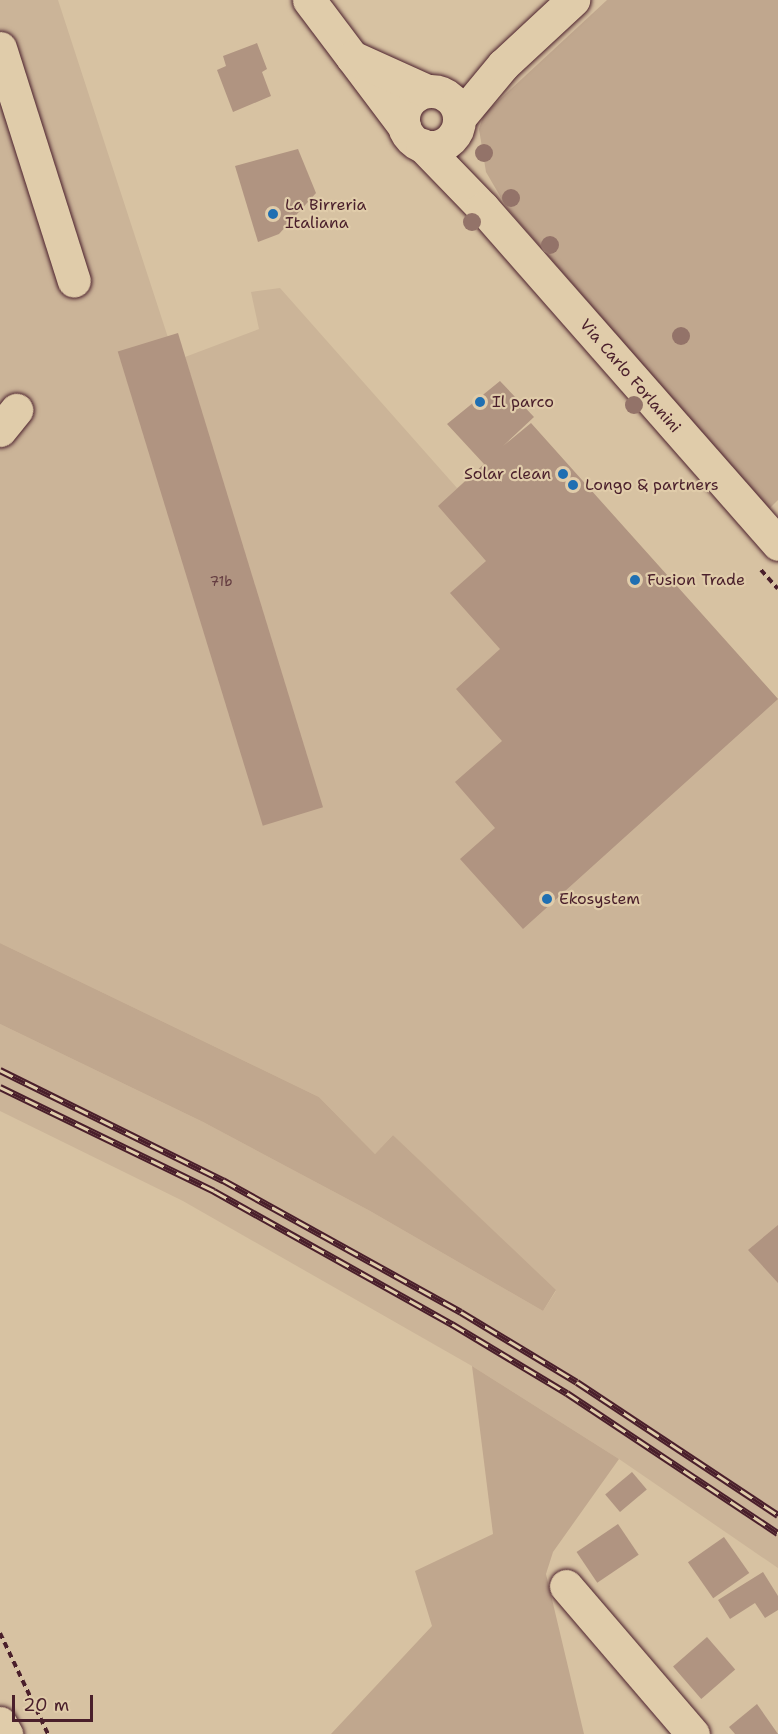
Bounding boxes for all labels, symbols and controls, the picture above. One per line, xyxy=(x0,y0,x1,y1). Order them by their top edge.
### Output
place label: La Birreria Italiana xyxy=(285,195,366,233)
marker: La Birreria Italiana xyxy=(266,207,280,221)
street label: Via Carlo Forlanini xyxy=(575,315,685,437)
place label: Il parco xyxy=(492,392,554,412)
marker: Il parco xyxy=(473,395,487,409)
place label: Solar clean xyxy=(464,464,551,484)
marker: Solar clean xyxy=(556,467,570,481)
place label: Longo & partners xyxy=(585,475,719,495)
marker: Longo & partners xyxy=(566,478,580,492)
place label: Fusion Trade xyxy=(647,570,745,590)
house number: 71b xyxy=(209,573,233,589)
marker: Fusion Trade xyxy=(628,573,642,587)
place label: Ekosystem xyxy=(559,889,640,909)
marker: Ekosystem xyxy=(540,892,554,906)
scale bar xyxy=(15,1683,96,1721)
text: 20 m xyxy=(23,1693,69,1717)

